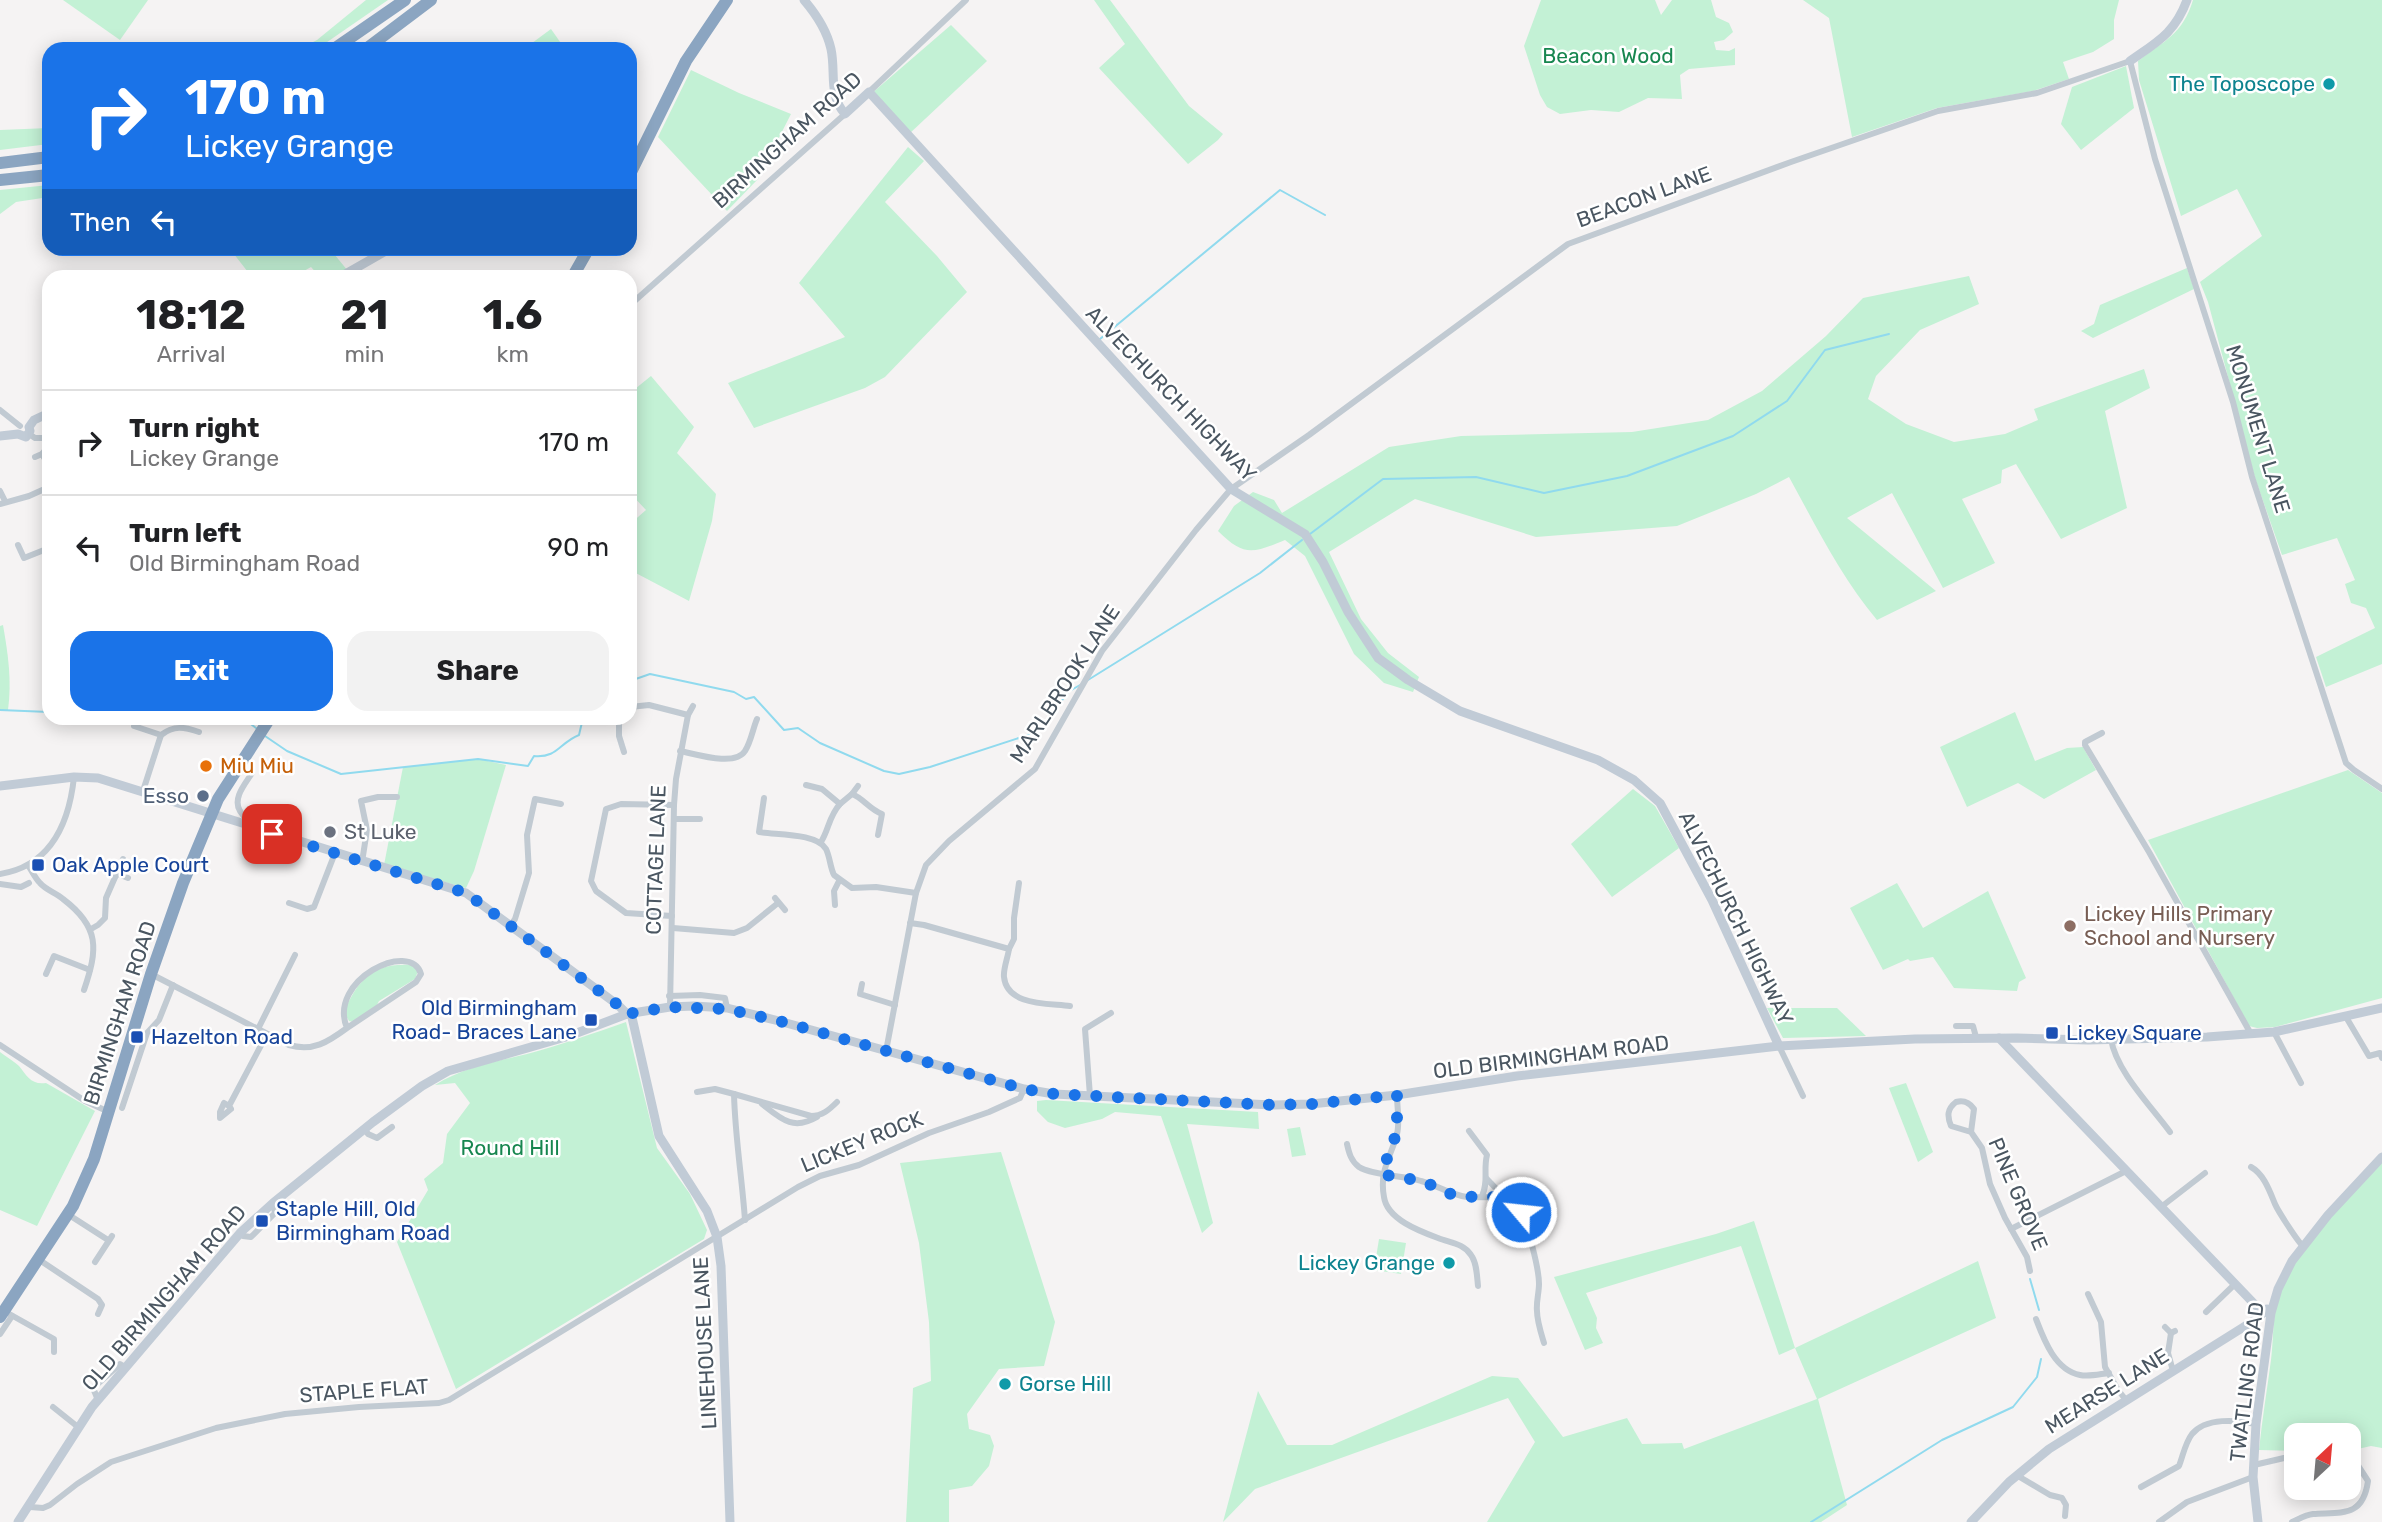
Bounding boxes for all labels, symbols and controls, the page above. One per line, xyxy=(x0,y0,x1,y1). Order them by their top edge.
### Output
park label: Beacon Wood xyxy=(1542,43,1674,68)
street label: BIRMINGHAM ROAD xyxy=(707,66,866,213)
text: 170 m xyxy=(185,68,326,126)
icon: right xyxy=(70,70,161,161)
place label: The Toposcope xyxy=(2169,71,2315,96)
marker: The Toposcope xyxy=(2321,76,2337,92)
text: Lickey Grange xyxy=(185,127,394,165)
street label: BEACON LANE xyxy=(1573,161,1715,233)
icon: left xyxy=(145,203,183,241)
text: Then xyxy=(70,207,131,238)
text: 18:12 xyxy=(136,290,246,340)
text: 21 xyxy=(340,290,389,340)
text: 1.6 xyxy=(483,290,543,340)
street label: ALVECHURCH HIGHWAY xyxy=(1081,301,1262,487)
text: Arrival xyxy=(157,340,226,368)
text: min xyxy=(344,340,384,368)
text: km xyxy=(497,340,529,368)
street label: MONUMENT LANE xyxy=(2221,342,2296,516)
text: Turn right xyxy=(129,413,259,444)
icon: right xyxy=(70,424,108,462)
text: 170 m xyxy=(539,427,609,458)
text: Lickey Grange xyxy=(129,444,279,472)
text: Turn left xyxy=(129,518,241,549)
icon: left xyxy=(70,529,108,567)
text: 90 m xyxy=(548,532,609,563)
text: Old Birmingham Road xyxy=(129,549,360,577)
street label: MARLBROOK LANE xyxy=(1004,600,1125,767)
button: Exit xyxy=(70,631,333,711)
button: Share xyxy=(347,631,609,711)
place label: Miu Miu xyxy=(220,753,294,778)
marker: Miu Miu xyxy=(198,758,214,774)
place label: Esso xyxy=(143,783,189,808)
street label: COTTAGE LANE xyxy=(640,785,671,935)
marker: Esso xyxy=(195,788,211,804)
pin xyxy=(242,804,302,864)
street label: ALVECHURCH HIGHWAY xyxy=(1674,807,1799,1029)
icon: arrive xyxy=(253,815,291,853)
place label: St Luke xyxy=(344,819,417,844)
marker: St Luke xyxy=(322,824,338,840)
place label: Oak Apple Court xyxy=(52,852,209,877)
marker: Oak Apple Court xyxy=(30,857,46,873)
place label: Lickey Hills Primary School and Nursery xyxy=(2084,901,2275,950)
street label: BIRMINGHAM ROAD xyxy=(78,918,161,1108)
marker: Lickey Hills Primary School and Nursery xyxy=(2062,918,2078,934)
place label: Old Birmingham Road- Braces Lane xyxy=(391,995,577,1044)
marker: Old Birmingham Road- Braces Lane xyxy=(583,1012,599,1028)
place label: Lickey Square xyxy=(2066,1020,2202,1045)
place label: Hazelton Road xyxy=(151,1024,293,1049)
marker: Lickey Square xyxy=(2044,1025,2060,1041)
marker: Hazelton Road xyxy=(129,1029,145,1045)
street label: OLD BIRMINGHAM ROAD xyxy=(1432,1030,1670,1083)
street label: LICKEY ROCK xyxy=(797,1106,927,1177)
street label: PINE GROVE xyxy=(1984,1134,2053,1254)
park label: Round Hill xyxy=(461,1135,559,1160)
position arrow xyxy=(1484,1175,1558,1249)
place label: Staple Hill, Old Birmingham Road xyxy=(276,1196,450,1245)
street label: OLD BIRMINGHAM ROAD xyxy=(76,1200,251,1396)
marker: Staple Hill, Old Birmingham Road xyxy=(254,1213,270,1229)
place label: Lickey Grange xyxy=(1298,1250,1435,1275)
marker: Lickey Grange xyxy=(1441,1255,1457,1271)
street label: LINEHOUSE LANE xyxy=(687,1256,722,1430)
street label: TWATLING ROAD xyxy=(2224,1301,2269,1463)
street label: MEARSE LANE xyxy=(2040,1343,2173,1439)
place label: Gorse Hill xyxy=(1019,1371,1111,1396)
street label: STAPLE FLAT xyxy=(298,1374,429,1407)
marker: Gorse Hill xyxy=(997,1376,1013,1392)
north arrow xyxy=(2284,1423,2361,1500)
map controls xyxy=(2284,1423,2361,1500)

